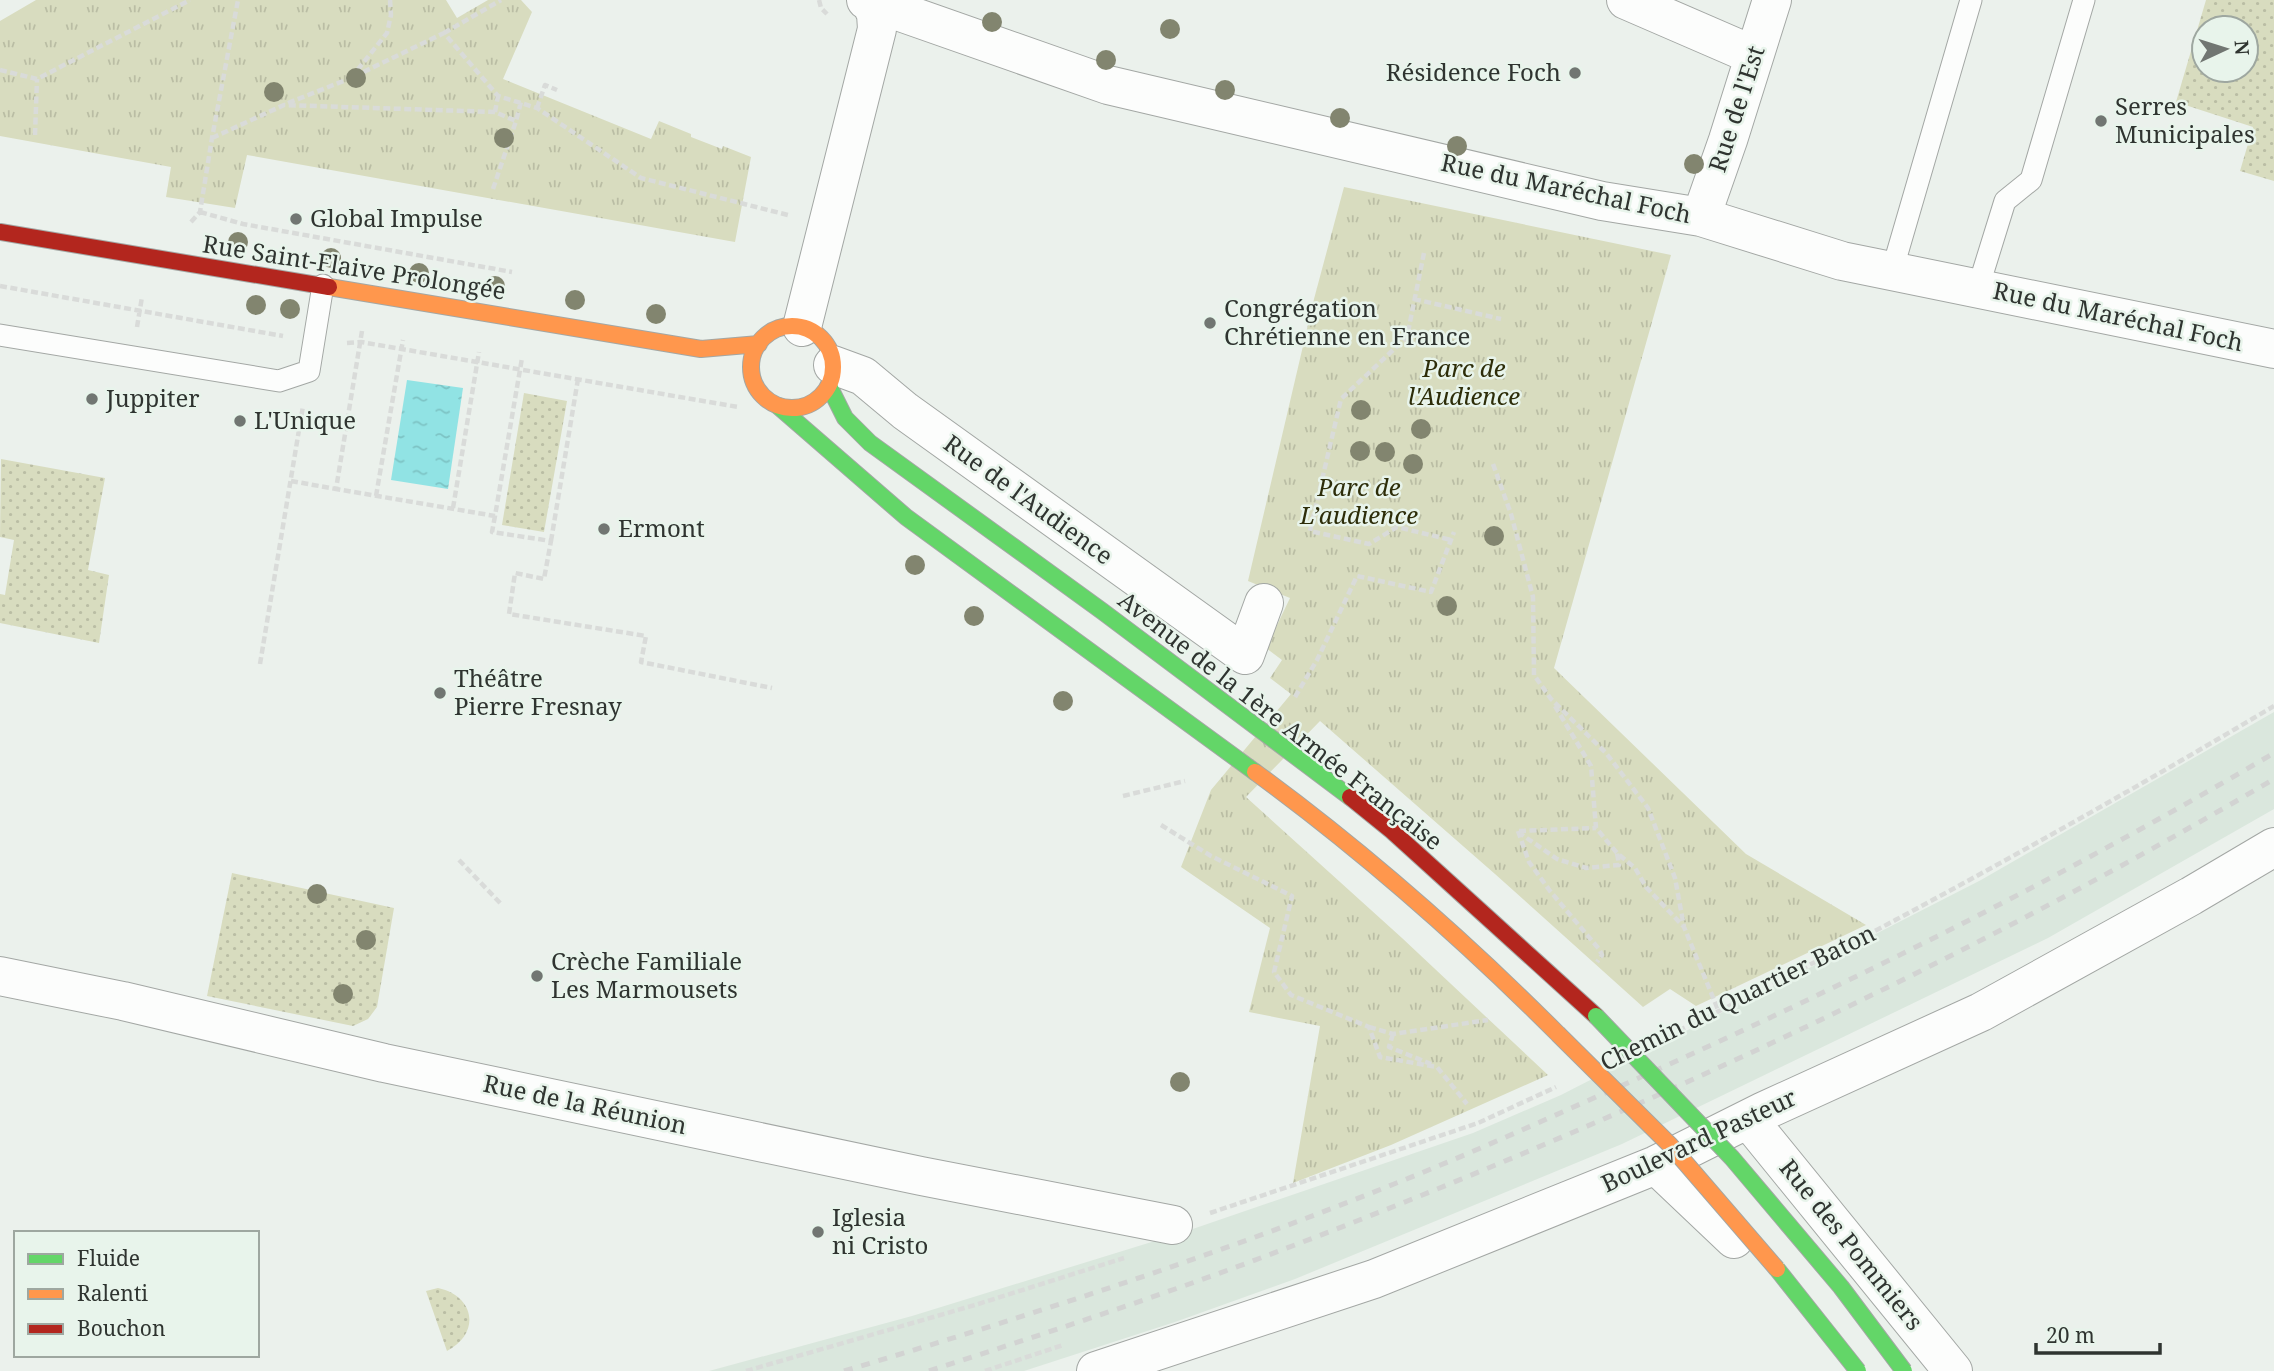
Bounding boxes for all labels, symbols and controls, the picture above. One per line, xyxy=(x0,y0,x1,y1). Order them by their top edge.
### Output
north arrow xyxy=(2190,14,2260,84)
text: N xyxy=(2228,39,2255,56)
street label: Rue de l'Est xyxy=(1700,41,1771,176)
place label: Résidence Foch xyxy=(1386,55,1561,88)
marker: Résidence Foch xyxy=(1567,65,1583,81)
place label: Serres Municipales xyxy=(2115,89,2255,150)
marker: Serres Municipales xyxy=(2093,113,2109,129)
street label: Rue du Maréchal Foch xyxy=(1438,145,1694,230)
place label: Global Impulse xyxy=(310,201,483,234)
marker: Global Impulse xyxy=(288,211,304,227)
street label: Rue Saint-Flaive Prolongée xyxy=(200,226,508,307)
street label: Rue du Maréchal Foch xyxy=(1990,273,2246,358)
place label: Congrégation Chrétienne en France xyxy=(1224,291,1470,352)
marker: Congrégation Chrétienne en France xyxy=(1202,315,1218,331)
park label: Parc de l'Audience xyxy=(1408,351,1520,412)
place label: Juppiter xyxy=(105,381,200,414)
marker: Juppiter xyxy=(84,391,100,407)
place label: L'Unique xyxy=(254,403,356,436)
marker: L'Unique xyxy=(232,413,248,429)
street label: Rue de l'Audience xyxy=(938,426,1120,571)
park label: Parc de L’audience xyxy=(1299,470,1418,531)
place label: Ermont xyxy=(618,511,705,544)
marker: Ermont xyxy=(596,521,612,537)
street label: Avenue de la 1ère Armée Française xyxy=(1112,583,1450,857)
place label: Théâtre Pierre Fresnay xyxy=(454,661,622,722)
marker: Théâtre Pierre Fresnay xyxy=(432,685,448,701)
street label: Chemin du Quartier Baton xyxy=(1594,916,1881,1078)
place label: Crèche Familiale Les Marmousets xyxy=(551,944,742,1005)
marker: Crèche Familiale Les Marmousets xyxy=(529,968,545,984)
street label: Rue de la Réunion xyxy=(480,1066,690,1141)
street label: Boulevard Pasteur xyxy=(1596,1080,1801,1199)
street label: Rue des Pommiers xyxy=(1773,1152,1931,1336)
place label: Iglesia ni Cristo xyxy=(832,1200,928,1261)
marker: Iglesia ni Cristo xyxy=(810,1224,826,1240)
legend xyxy=(14,1231,259,1357)
text: Fluide xyxy=(77,1244,140,1272)
text: Ralenti xyxy=(77,1279,148,1307)
scale bar xyxy=(2036,1312,2160,1356)
text: Bouchon xyxy=(77,1314,166,1342)
text: 20 m xyxy=(2046,1321,2095,1349)

